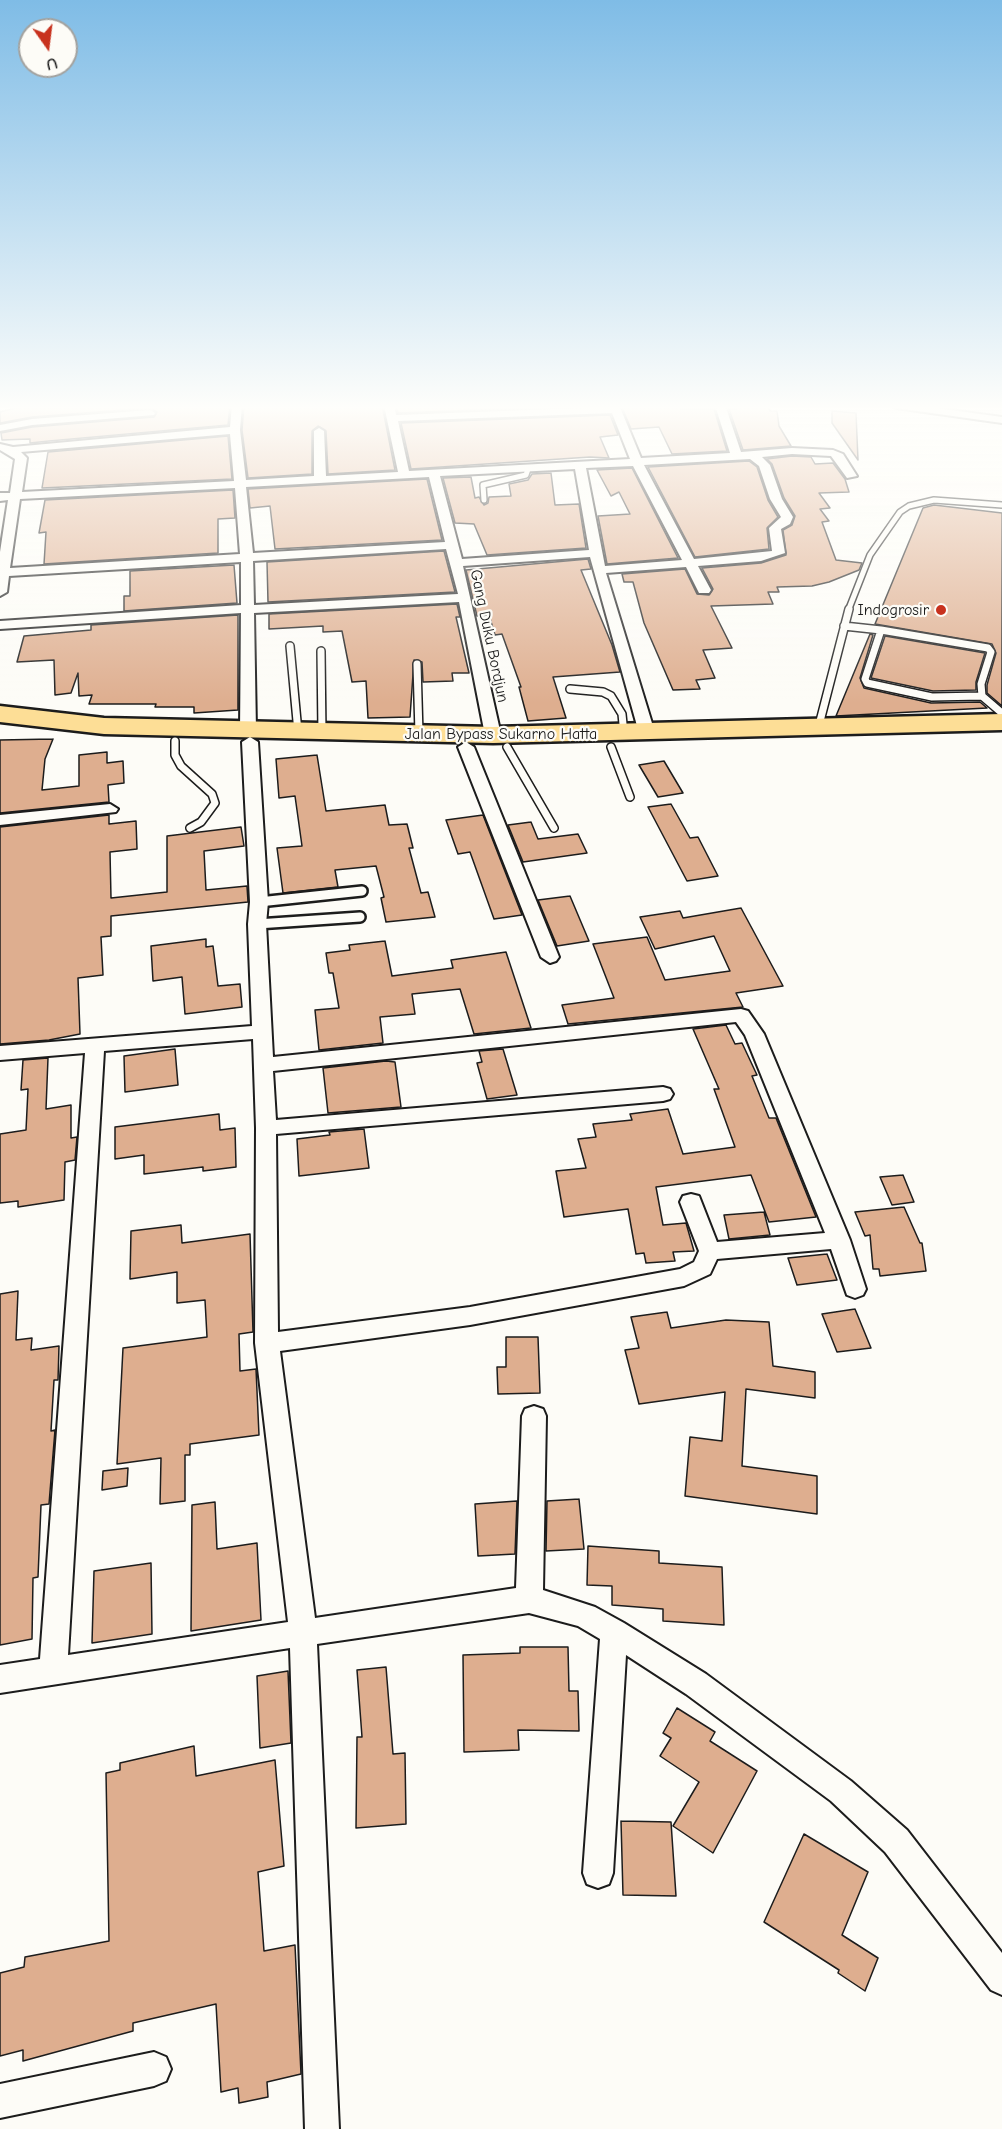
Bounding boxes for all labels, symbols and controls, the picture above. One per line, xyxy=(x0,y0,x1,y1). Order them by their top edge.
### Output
north arrow xyxy=(18,18,78,78)
text: U xyxy=(44,53,59,74)
street label: Gang Duku Bordjun xyxy=(466,568,512,704)
place label: Indogrosir xyxy=(857,600,929,620)
marker: Indogrosir xyxy=(934,603,948,617)
street label: Jalan Bypass Sukarno Hatta xyxy=(405,724,597,744)

